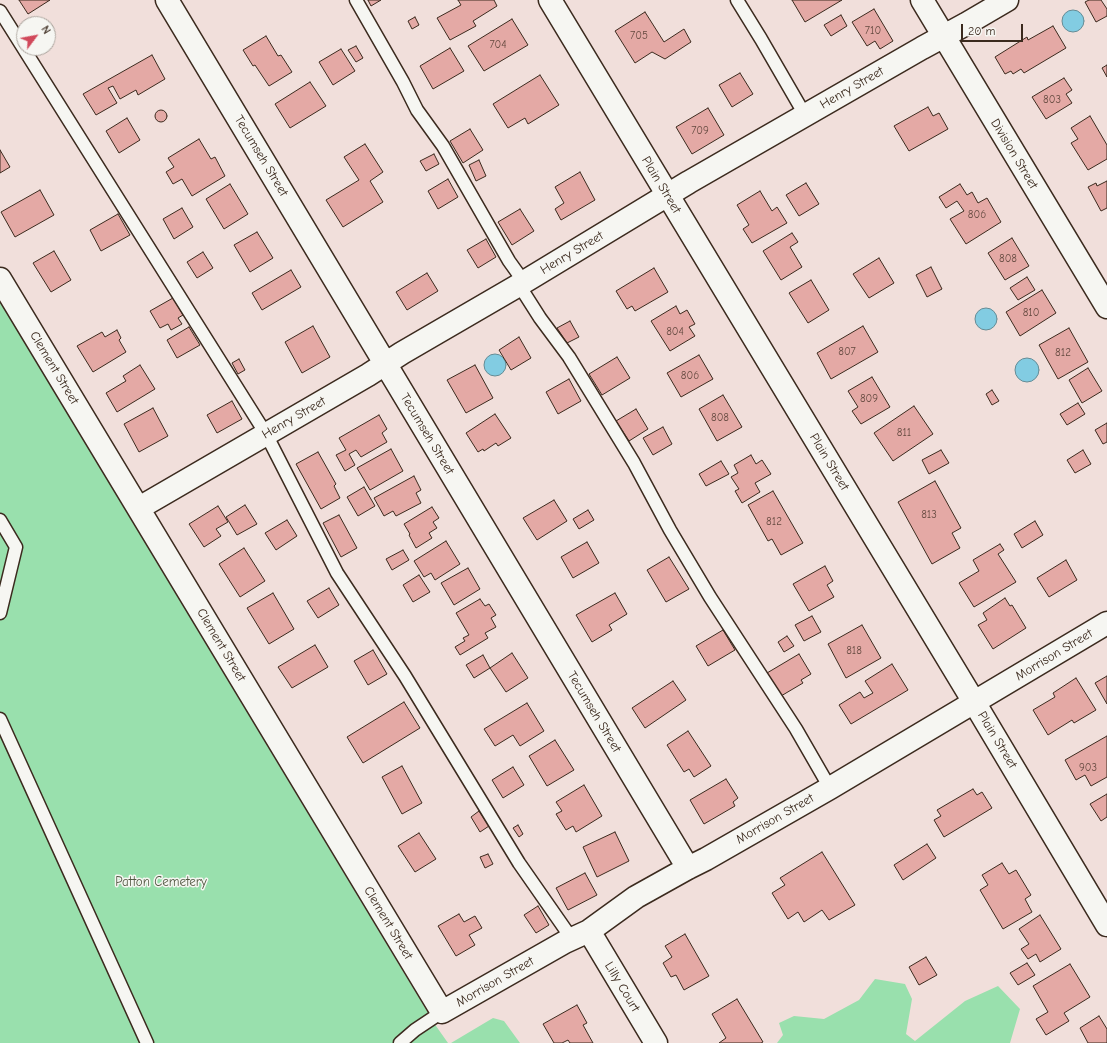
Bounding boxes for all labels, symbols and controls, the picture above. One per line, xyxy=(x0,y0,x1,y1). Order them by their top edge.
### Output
north arrow xyxy=(16,16,56,56)
scale bar xyxy=(963,16,1025,42)
text: N xyxy=(38,23,53,36)
house number: 710 xyxy=(865,24,881,38)
text: 20 m xyxy=(968,24,996,38)
house number: 705 xyxy=(630,29,648,43)
house number: 704 xyxy=(489,38,507,52)
street label: Henry Street xyxy=(817,64,887,112)
house number: 803 xyxy=(1043,93,1061,107)
street label: Tecumseh Street xyxy=(231,113,291,199)
street label: Division Street xyxy=(987,116,1041,192)
house number: 709 xyxy=(691,124,709,138)
street label: Plain Street xyxy=(638,154,684,216)
house number: 806 xyxy=(968,208,986,222)
street label: Henry Street xyxy=(538,228,606,278)
house number: 808 xyxy=(999,252,1017,266)
house number: 810 xyxy=(1023,306,1039,320)
house number: 804 xyxy=(666,325,684,339)
street label: Clement Street xyxy=(26,329,82,407)
house number: 807 xyxy=(838,345,856,359)
house number: 812 xyxy=(1055,346,1071,360)
house number: 806 xyxy=(681,369,699,383)
street label: Tecumseh Street xyxy=(397,391,457,477)
house number: 809 xyxy=(860,392,878,406)
street label: Henry Street xyxy=(259,394,329,442)
house number: 808 xyxy=(711,411,729,425)
house number: 811 xyxy=(897,426,911,440)
street label: Plain Street xyxy=(806,431,852,493)
house number: 813 xyxy=(921,508,937,522)
house number: 812 xyxy=(766,515,782,529)
street label: Clement Street xyxy=(193,606,249,684)
street label: Morrison Street xyxy=(1013,626,1095,684)
house number: 818 xyxy=(846,644,862,658)
street label: Tecumseh Street xyxy=(564,669,624,755)
street label: Plain Street xyxy=(974,709,1020,771)
house number: 903 xyxy=(1079,761,1097,775)
street label: Morrison Street xyxy=(733,790,817,848)
park label: Patton Cemetery xyxy=(115,874,207,890)
street label: Clement Street xyxy=(360,884,416,962)
street label: Morrison Street xyxy=(453,953,537,1011)
street label: Lilly Court xyxy=(601,959,643,1015)

